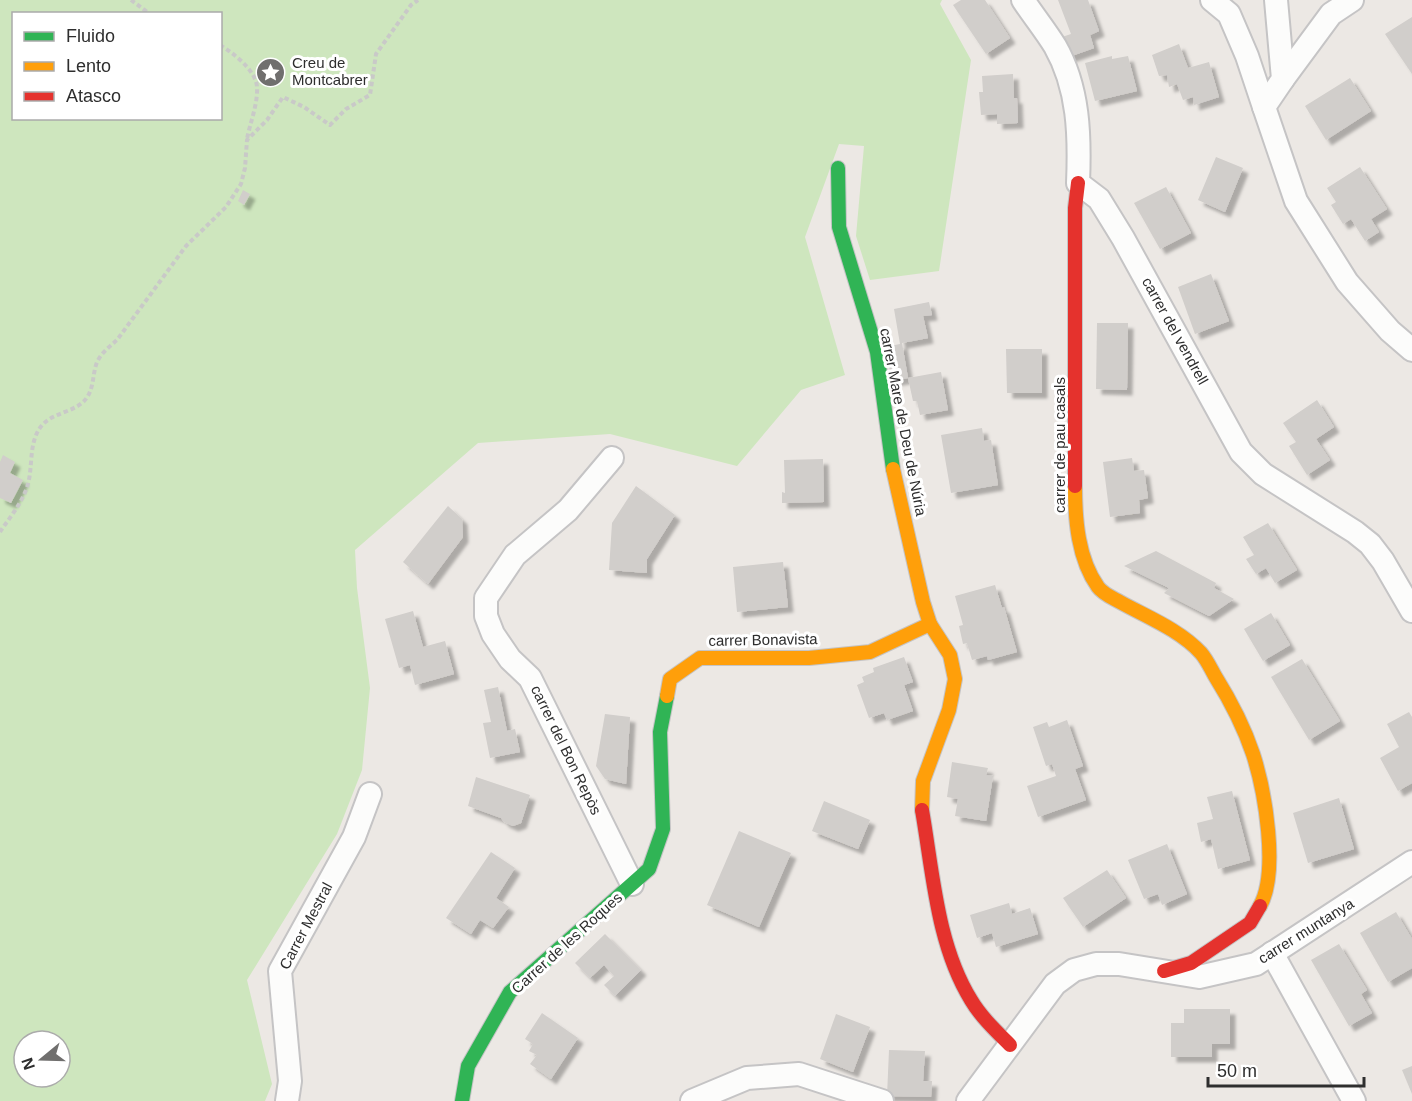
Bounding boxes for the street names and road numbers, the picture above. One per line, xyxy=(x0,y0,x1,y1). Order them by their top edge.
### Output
street label: carrer del vendrell xyxy=(1139,274,1212,387)
street label: carrer Mare de Deu de Núria xyxy=(877,327,930,518)
street label: carrer de pau casals xyxy=(1051,377,1068,513)
street label: carrer Bonavista xyxy=(708,630,818,649)
street label: carrer del Bon Repòs xyxy=(528,682,605,817)
street label: Carrer Mestral xyxy=(276,879,336,972)
street label: Carrer de les Roques xyxy=(508,889,625,997)
street label: carrer muntanya xyxy=(1255,894,1357,967)

